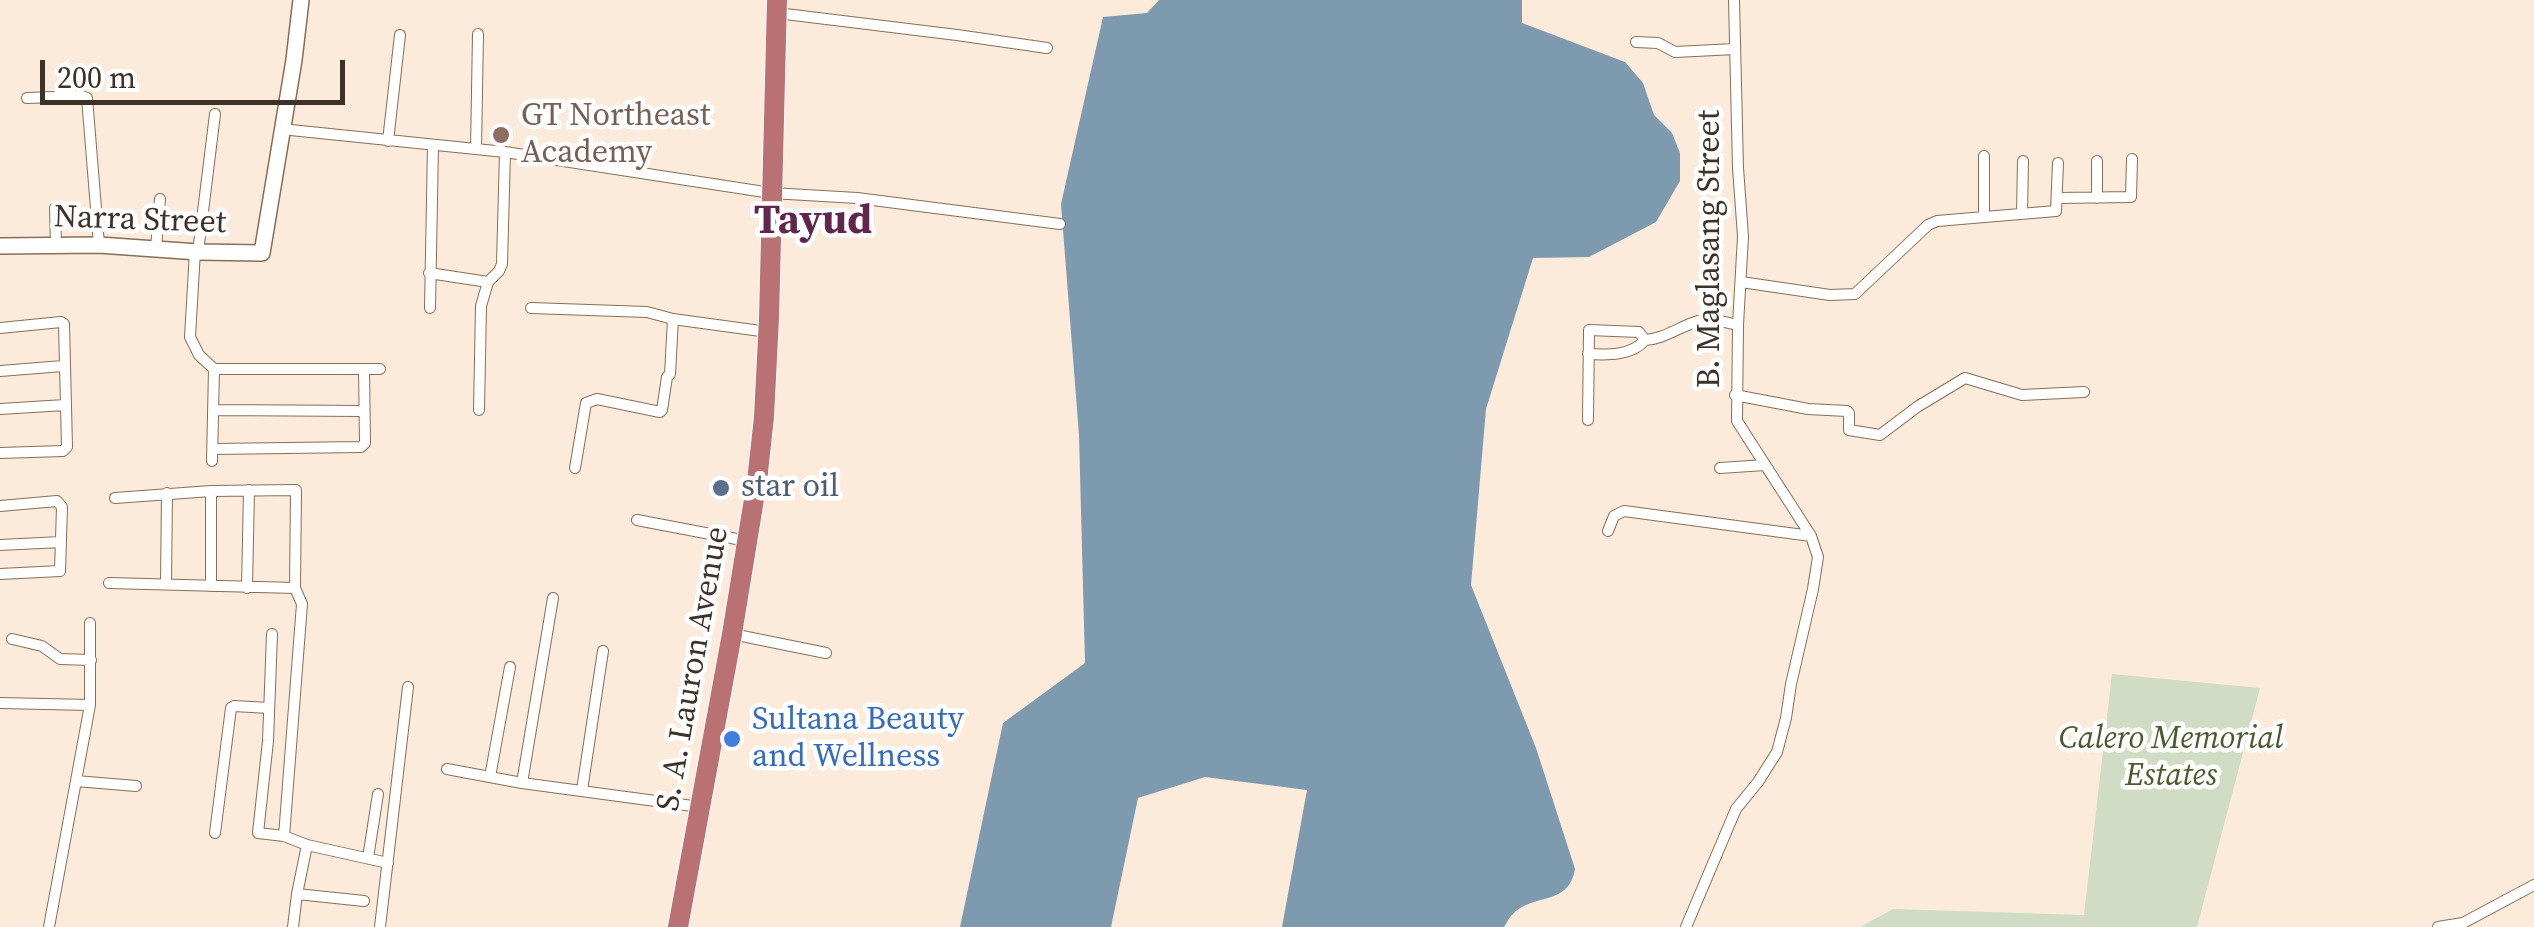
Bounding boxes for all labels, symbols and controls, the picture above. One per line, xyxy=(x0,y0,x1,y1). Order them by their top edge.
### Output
scale bar xyxy=(45,40,350,102)
text: 200 m xyxy=(57,57,136,98)
place label: GT Northeast Academy xyxy=(521,98,710,173)
street label: B. Maglasang Street xyxy=(1692,110,1730,388)
marker: GT Northeast Academy xyxy=(490,124,512,146)
district label: Tayud xyxy=(754,197,872,247)
street label: Narra Street xyxy=(53,199,227,243)
place label: star oil xyxy=(741,469,839,507)
marker: star oil xyxy=(710,477,732,499)
street label: S. A. Lauron Avenue xyxy=(650,524,738,814)
place label: Sultana Beauty and Wellness xyxy=(752,702,964,777)
park label: Calero Memorial Estates xyxy=(2059,721,2283,796)
marker: Sultana Beauty and Wellness xyxy=(721,728,743,750)

